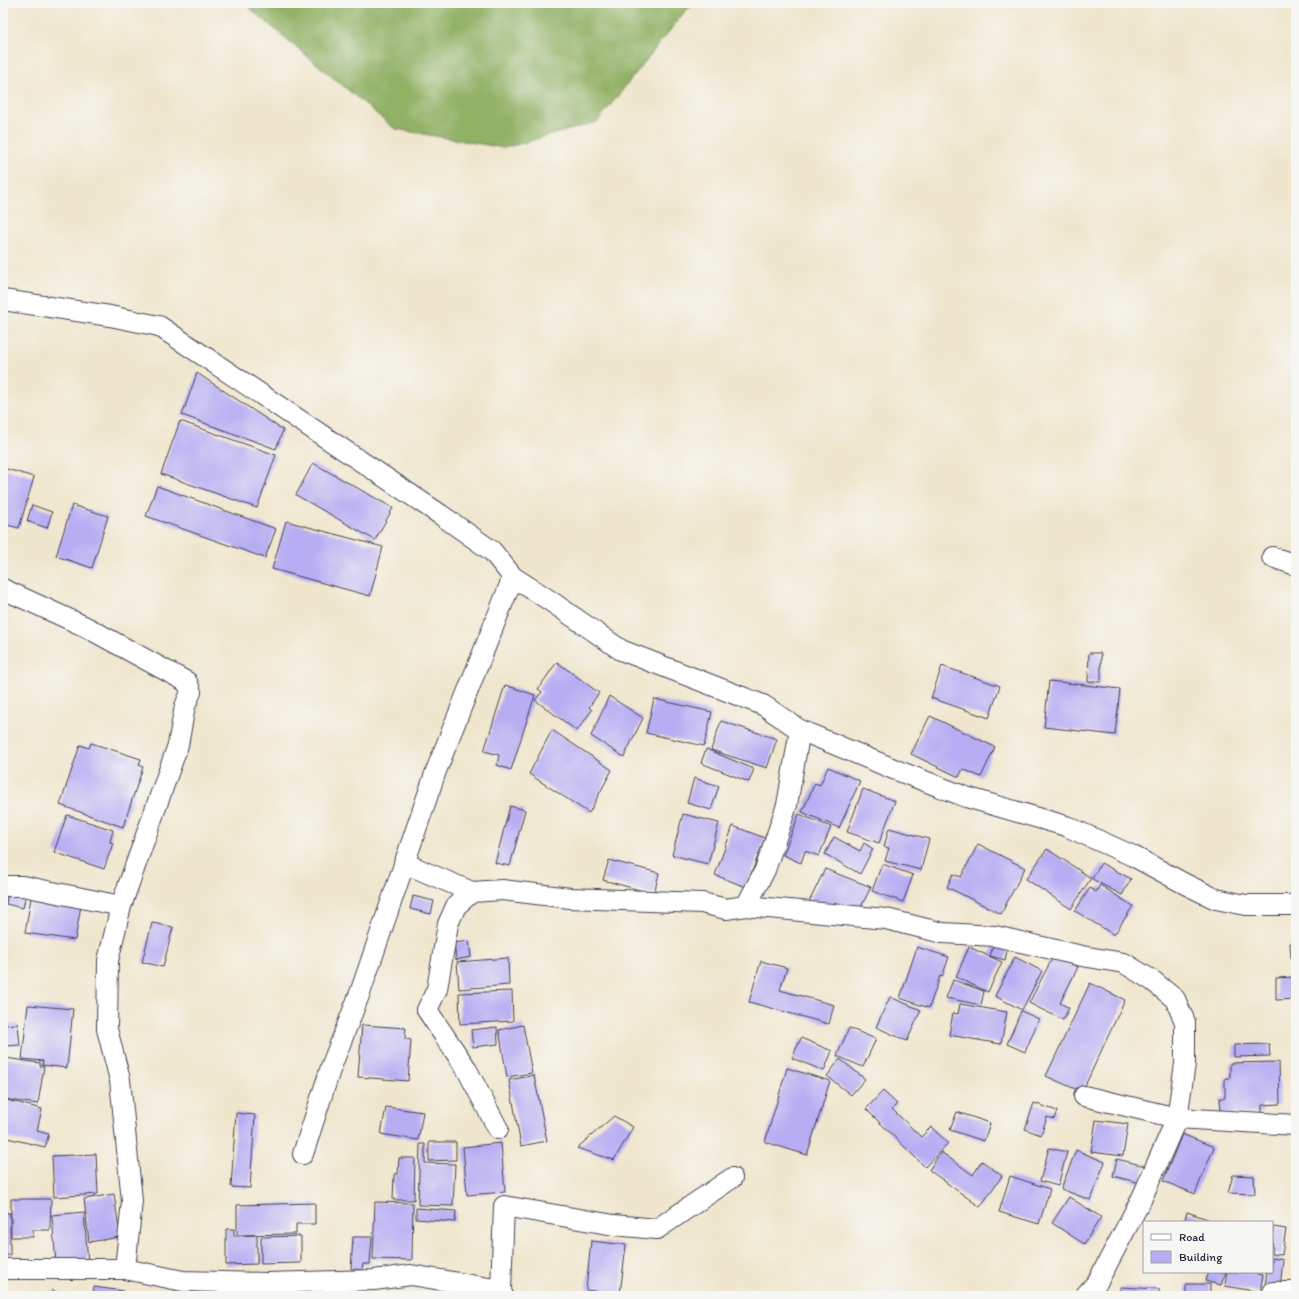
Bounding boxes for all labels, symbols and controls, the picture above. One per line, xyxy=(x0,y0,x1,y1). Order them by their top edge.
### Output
legend xyxy=(1143,1221,1273,1273)
text: Road xyxy=(1179,1230,1205,1244)
text: Building xyxy=(1179,1250,1223,1264)

